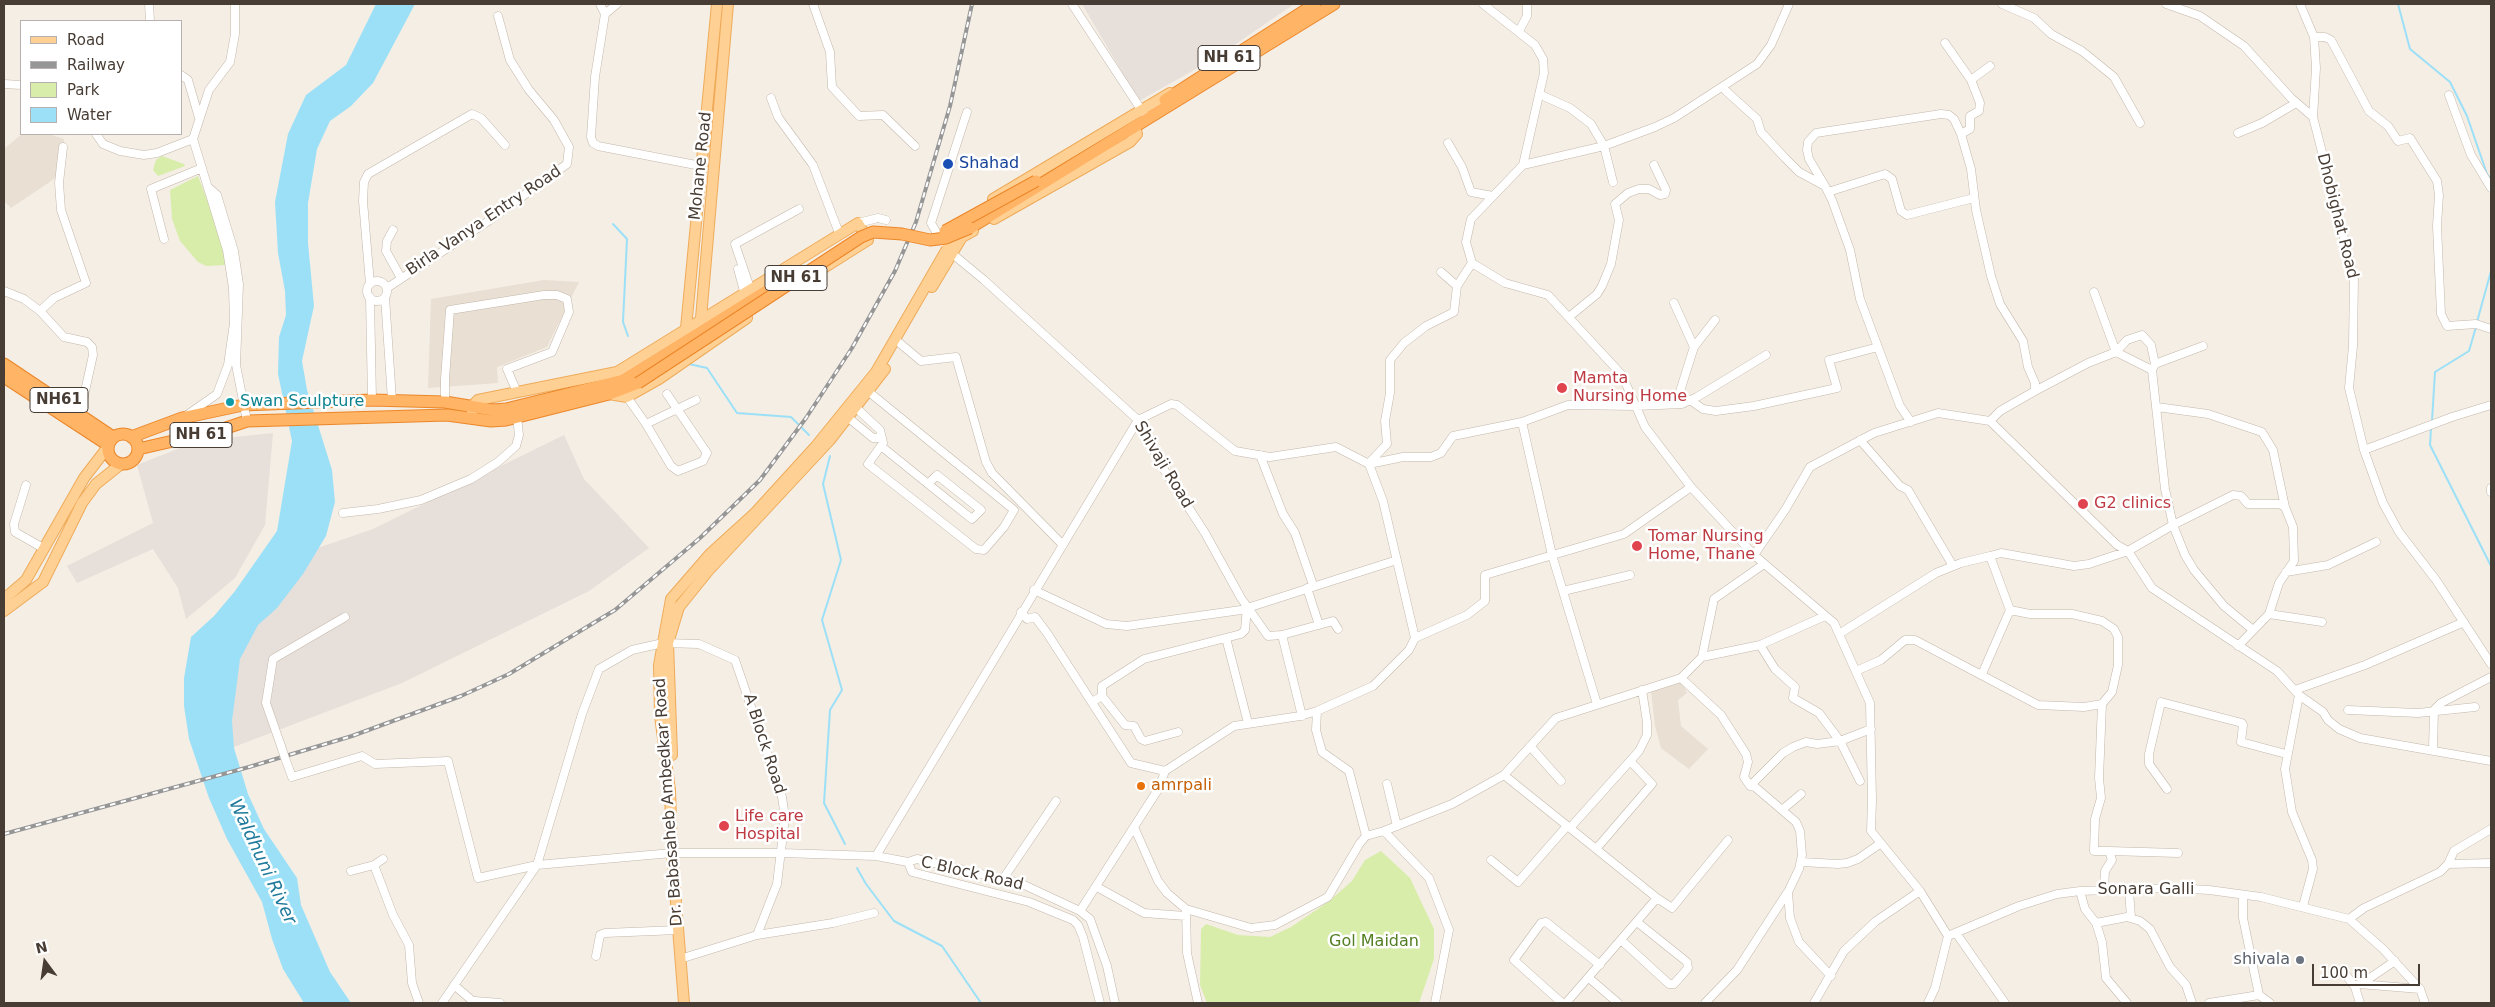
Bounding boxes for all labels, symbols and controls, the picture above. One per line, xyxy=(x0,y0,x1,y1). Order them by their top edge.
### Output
legend xyxy=(20,20,182,135)
text: Road xyxy=(67,31,105,49)
road number: NH 61 xyxy=(1198,46,1260,70)
text: Railway xyxy=(67,56,125,74)
text: Park xyxy=(67,81,99,99)
text: Water xyxy=(67,106,111,124)
street label: Mohane Road xyxy=(686,111,716,221)
street label: Dhobighat Road xyxy=(2312,151,2362,281)
place label: Shahad xyxy=(959,154,1019,174)
marker: Shahad xyxy=(941,157,955,171)
street label: Birla Vanya Entry Road xyxy=(403,162,565,280)
road number: NH 61 xyxy=(765,266,827,290)
place label: Mamta Nursing Home xyxy=(1573,369,1687,407)
marker: Mamta Nursing Home xyxy=(1555,381,1569,395)
road number: NH61 xyxy=(30,388,88,412)
place label: Swan Sculpture xyxy=(240,392,364,412)
marker: Swan Sculpture xyxy=(224,396,236,408)
street label: Shivaji Road xyxy=(1129,418,1197,512)
road number: NH 61 xyxy=(170,422,232,448)
place label: G2 clinics xyxy=(2094,494,2171,514)
marker: G2 clinics xyxy=(2076,497,2090,511)
place label: Tomar Nursing Home, Thane xyxy=(1648,527,1764,565)
marker: Tomar Nursing Home, Thane xyxy=(1630,539,1644,553)
street label: Dr. Babasaheb Ambedkar Road xyxy=(651,677,687,927)
street label: A Block Road xyxy=(739,691,789,797)
place label: amrpali xyxy=(1151,776,1212,796)
marker: amrpali xyxy=(1135,780,1147,792)
water label: Waldhuni River xyxy=(224,796,300,928)
place label: Life care Hospital xyxy=(735,807,804,845)
marker: Life care Hospital xyxy=(717,819,731,833)
street label: C Block Road xyxy=(919,853,1025,895)
street label: Sonara Galli xyxy=(2098,880,2194,900)
park label: Gol Maidan xyxy=(1329,932,1419,952)
north arrow xyxy=(20,937,70,987)
text: N xyxy=(34,938,49,957)
place label: shivala xyxy=(2234,950,2290,970)
marker: shivala xyxy=(2294,954,2306,966)
scale bar xyxy=(2315,954,2422,986)
text: 100 m xyxy=(2320,964,2368,982)

